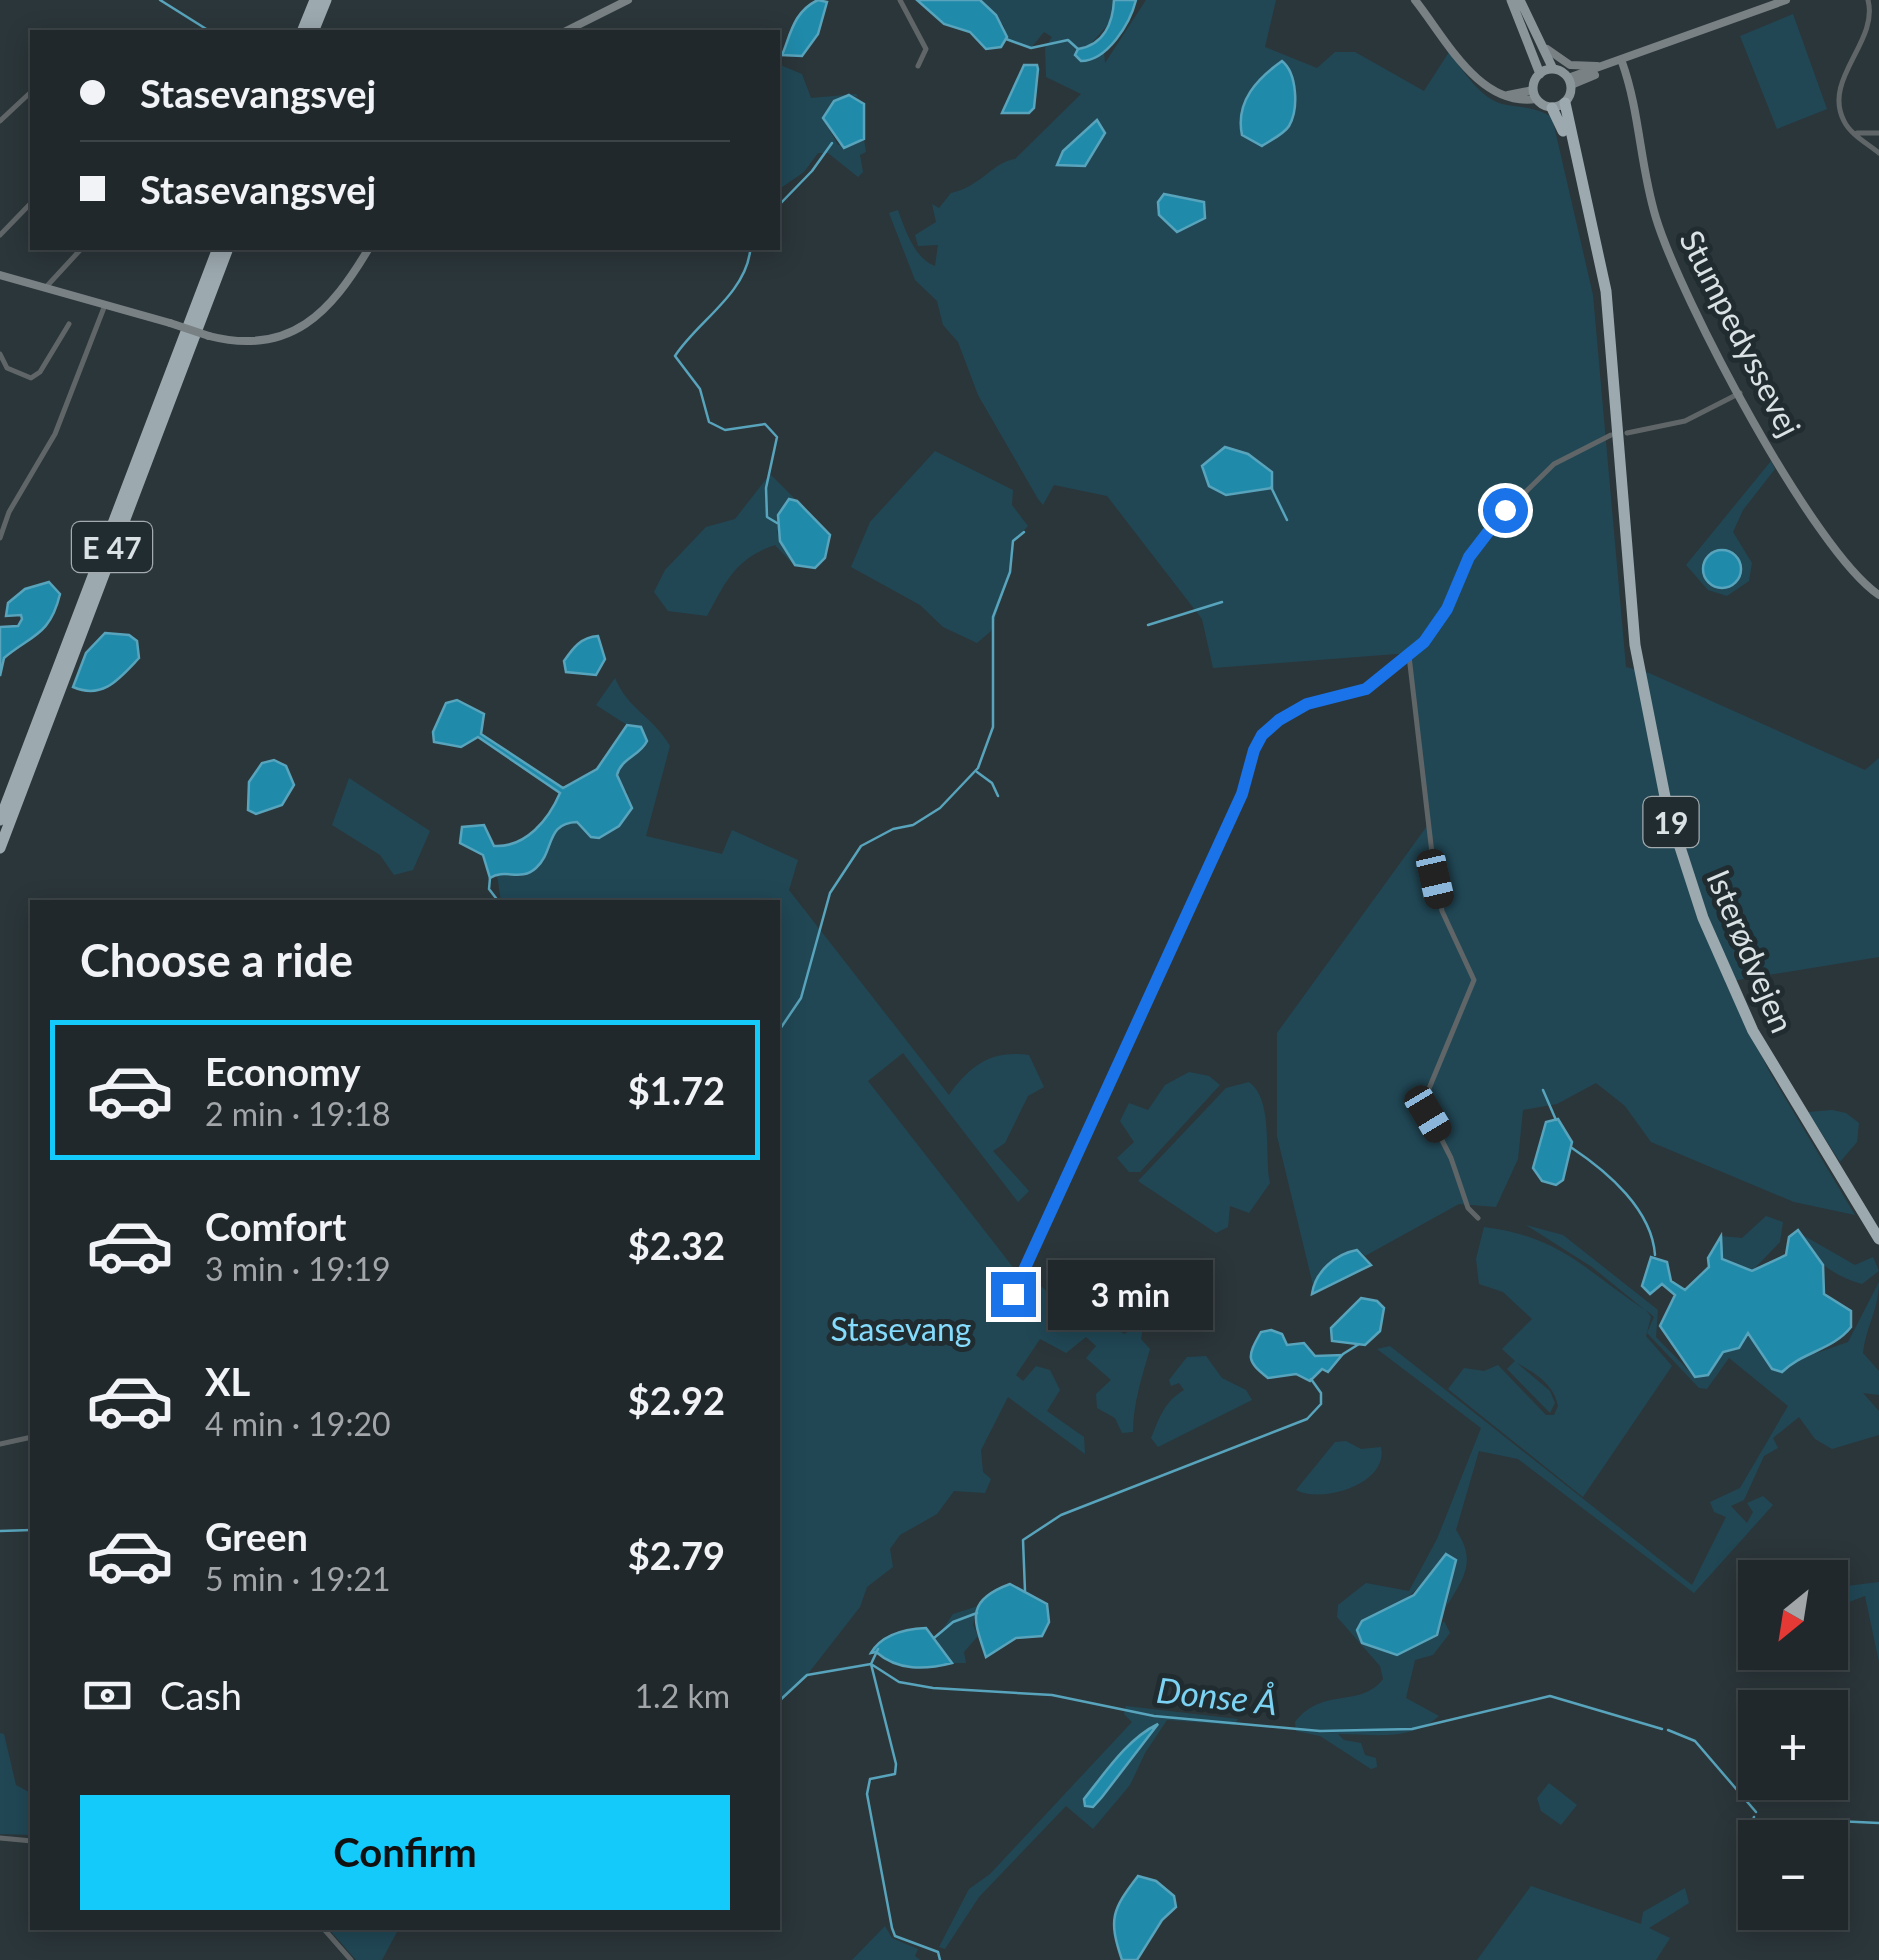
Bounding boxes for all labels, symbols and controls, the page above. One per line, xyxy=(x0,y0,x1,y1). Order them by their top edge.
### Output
text: Stasevangsvej xyxy=(140,70,376,116)
text: Stasevangsvej xyxy=(140,166,376,212)
street label: Stumpedyssevej xyxy=(1672,223,1810,443)
route start xyxy=(1483,488,1528,533)
road number: E 47 xyxy=(72,522,152,572)
road number: 19 xyxy=(1644,797,1698,847)
car xyxy=(1414,846,1456,912)
street label: Isterødvejen xyxy=(1699,864,1803,1038)
text: Choose a ride xyxy=(80,933,353,987)
icon: car xyxy=(85,1045,175,1135)
text: Economy xyxy=(205,1048,360,1094)
text: $1.72 xyxy=(628,1067,725,1113)
car xyxy=(1400,1081,1456,1147)
text: 2 min · 19:18 xyxy=(205,1094,391,1133)
icon: car xyxy=(85,1200,175,1290)
text: Comfort xyxy=(205,1203,346,1249)
text: $2.32 xyxy=(628,1222,725,1268)
text: 3 min · 19:19 xyxy=(205,1249,391,1288)
callout: 3 min xyxy=(1048,1259,1213,1329)
route end xyxy=(991,1272,1036,1317)
text: 3 min xyxy=(1091,1275,1170,1314)
park label: Stasevang xyxy=(831,1309,971,1348)
icon: car xyxy=(85,1355,175,1445)
text: XL xyxy=(205,1358,250,1404)
text: $2.92 xyxy=(628,1377,725,1423)
text: 4 min · 19:20 xyxy=(205,1404,391,1443)
icon: car xyxy=(85,1510,175,1600)
text: Green xyxy=(205,1513,308,1559)
text: $2.79 xyxy=(628,1532,725,1578)
text: 5 min · 19:21 xyxy=(205,1559,391,1598)
north arrow xyxy=(1738,1560,1848,1670)
map controls xyxy=(1738,1560,1848,1930)
icon: cash xyxy=(80,1668,135,1723)
water label: Donse Å xyxy=(1154,1668,1280,1722)
text: Cash xyxy=(160,1672,242,1718)
text: 1.2 km xyxy=(635,1676,730,1715)
button: + xyxy=(1738,1690,1848,1800)
button: Confirm xyxy=(80,1795,730,1910)
button: − xyxy=(1738,1820,1848,1930)

